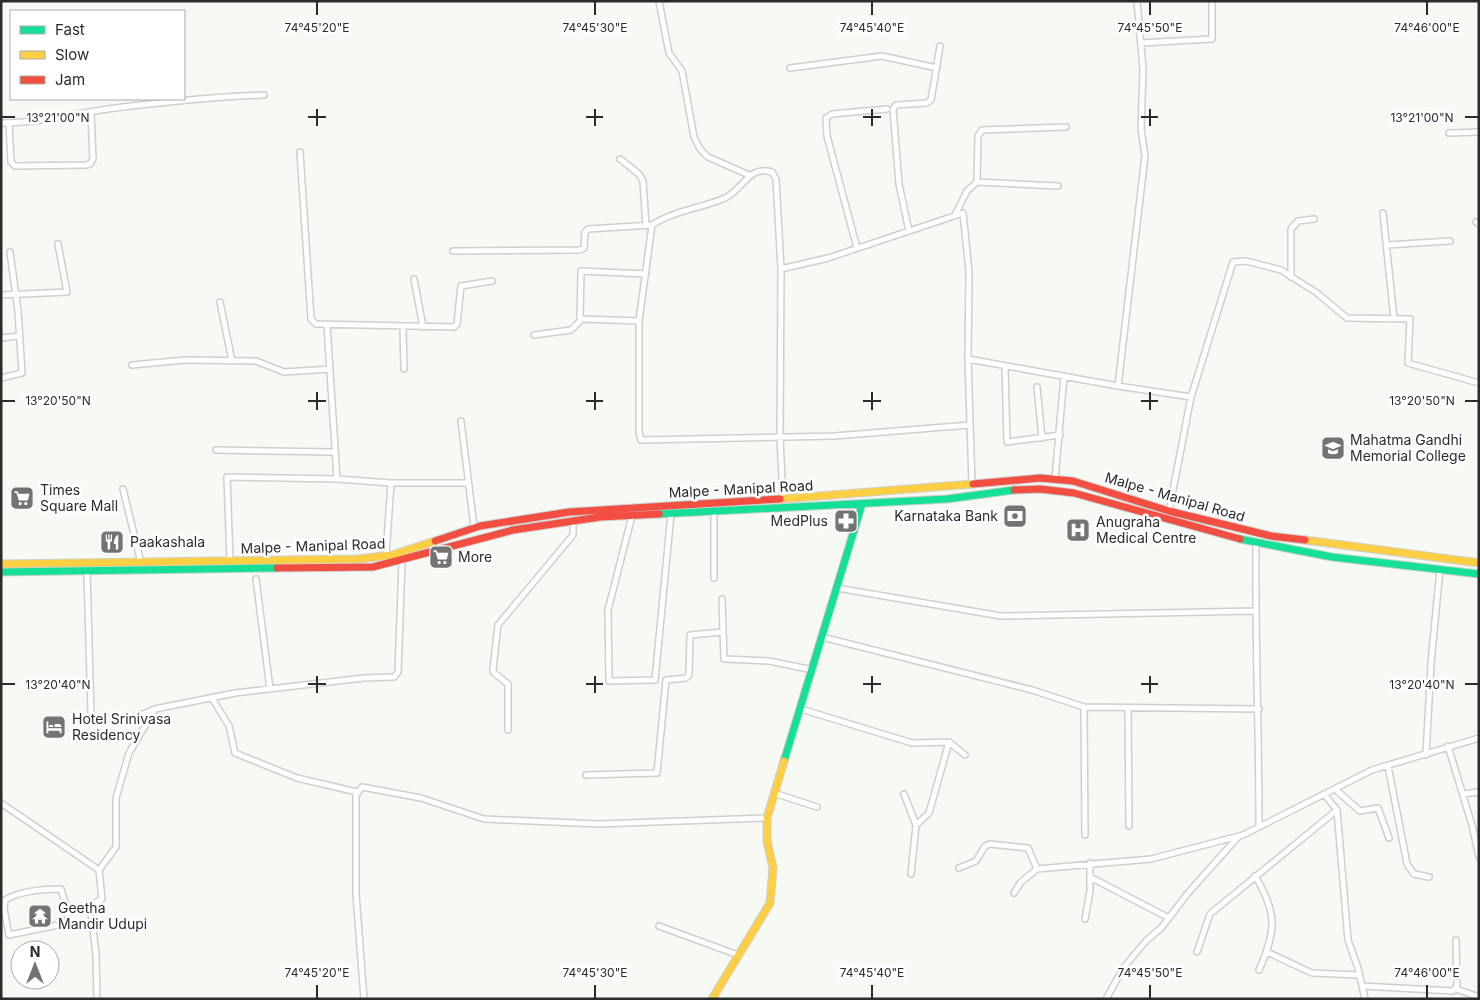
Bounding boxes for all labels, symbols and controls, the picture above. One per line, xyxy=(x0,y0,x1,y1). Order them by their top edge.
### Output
legend xyxy=(10,10,185,100)
text: Fast xyxy=(55,20,85,39)
text: 74°45'20"E xyxy=(285,20,349,35)
text: 74°45'30"E xyxy=(563,20,627,35)
text: 74°45'40"E xyxy=(840,20,904,35)
text: 74°45'50"E xyxy=(1118,20,1182,35)
text: 74°46'00"E xyxy=(1394,20,1460,35)
text: Slow xyxy=(55,45,89,64)
text: Jam xyxy=(55,70,85,89)
text: 13°21'00"N xyxy=(26,110,90,125)
text: 13°21'00"N xyxy=(1390,110,1454,125)
text: 13°20'50"N xyxy=(25,393,91,408)
text: 13°20'50"N xyxy=(1389,393,1455,408)
place label: Mahatma Gandhi Memorial College xyxy=(1350,431,1466,464)
school or university icon: Mahatma Gandhi Memorial College xyxy=(1320,435,1346,461)
street label: Malpe - Manipal Road xyxy=(1103,468,1247,525)
street label: Malpe - Manipal Road xyxy=(668,476,814,501)
place label: Times Square Mall xyxy=(40,481,118,514)
supermarket icon: Times Square Mall xyxy=(9,485,35,511)
bank icon: Karnataka Bank xyxy=(1002,503,1028,529)
place label: Karnataka Bank xyxy=(894,507,998,524)
pharmacy icon: MedPlus xyxy=(833,508,859,534)
place label: MedPlus xyxy=(771,512,828,529)
place label: Anugraha Medical Centre xyxy=(1096,513,1197,546)
hospital icon: Anugraha Medical Centre xyxy=(1065,517,1091,543)
restaurant icon: Paakashala xyxy=(99,529,125,555)
place label: Paakashala xyxy=(130,533,205,550)
street label: Malpe - Manipal Road xyxy=(240,534,386,557)
supermarket icon: More xyxy=(428,544,454,570)
place label: More xyxy=(458,548,492,565)
text: 13°20'40"N xyxy=(25,677,91,692)
text: 13°20'40"N xyxy=(1389,677,1455,692)
place label: Hotel Srinivasa Residency xyxy=(72,710,171,743)
hotel icon: Hotel Srinivasa Residency xyxy=(41,714,67,740)
place label: Geetha Mandir Udupi xyxy=(58,899,147,932)
temple icon: Geetha Mandir Udupi xyxy=(27,903,53,929)
north arrow xyxy=(10,940,60,990)
text: N xyxy=(30,943,40,960)
text: 74°45'20"E xyxy=(285,965,349,980)
text: 74°45'30"E xyxy=(563,965,627,980)
text: 74°45'40"E xyxy=(840,965,904,980)
text: 74°45'50"E xyxy=(1118,965,1182,980)
text: 74°46'00"E xyxy=(1394,965,1460,980)

